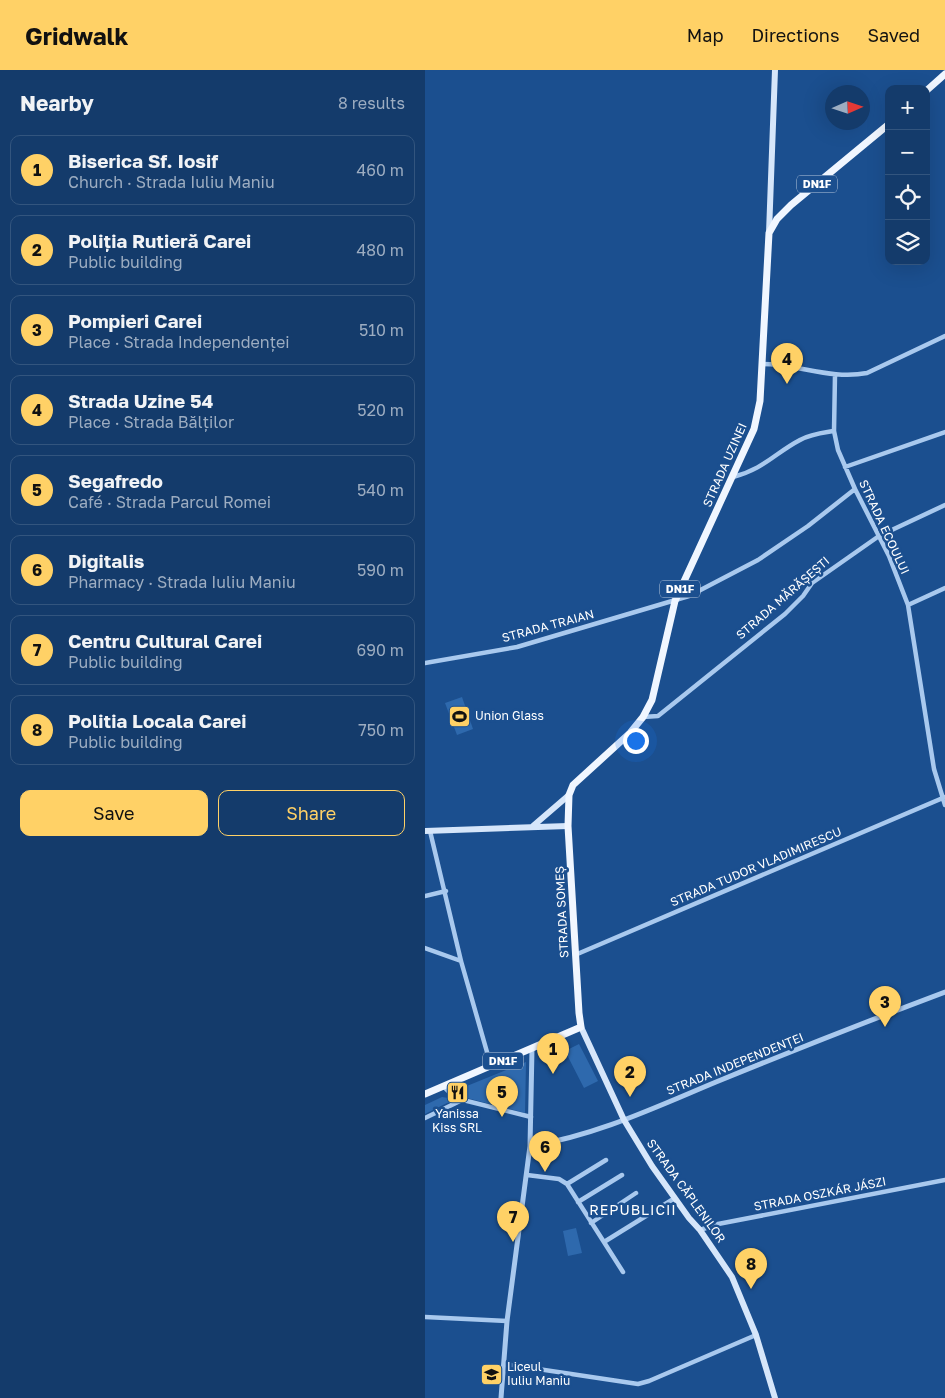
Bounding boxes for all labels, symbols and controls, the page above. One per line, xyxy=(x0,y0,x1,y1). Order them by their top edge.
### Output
text: Gridwalk xyxy=(25,21,129,50)
text: Map xyxy=(687,24,723,46)
text: Directions xyxy=(751,24,839,46)
text: Saved xyxy=(867,24,920,46)
north arrow xyxy=(825,85,870,130)
map controls xyxy=(885,85,930,265)
button: + xyxy=(885,85,930,130)
text: Nearby xyxy=(20,90,94,116)
text: 8 results xyxy=(338,93,405,113)
button: − xyxy=(885,130,930,175)
text: Biserica Sf. Iosif xyxy=(68,149,218,172)
text: 1 xyxy=(33,160,41,180)
text: 460 m xyxy=(356,160,404,180)
text: Church · Strada Iuliu Maniu xyxy=(68,172,275,192)
button: locate xyxy=(885,175,930,220)
road number: DN1F xyxy=(797,176,837,192)
button: layers xyxy=(885,220,930,265)
text: Poliția Rutieră Carei xyxy=(68,229,251,252)
text: 2 xyxy=(32,240,42,260)
text: 480 m xyxy=(356,240,404,260)
text: Public building xyxy=(68,252,183,272)
text: Pompieri Carei xyxy=(68,309,202,332)
text: 3 xyxy=(32,320,42,340)
text: 510 m xyxy=(359,320,404,340)
text: Place · Strada Independenței xyxy=(68,332,290,352)
pin: 4 xyxy=(771,343,803,384)
text: Strada Uzine 54 xyxy=(68,389,213,412)
text: 4 xyxy=(32,400,42,420)
text: 520 m xyxy=(357,400,404,420)
text: Place · Strada Bălților xyxy=(68,412,234,432)
street label: STRADA UZINEI xyxy=(699,420,750,509)
text: Segafredo xyxy=(68,469,163,492)
street label: STRADA ECOULUI xyxy=(856,477,913,576)
text: 5 xyxy=(32,480,42,500)
text: 540 m xyxy=(357,480,404,500)
text: Café · Strada Parcul Romei xyxy=(68,492,271,512)
text: Digitalis xyxy=(68,549,145,572)
street label: STRADA MĂRĂȘEȘTI xyxy=(733,553,832,642)
text: 6 xyxy=(32,560,42,580)
text: 590 m xyxy=(357,560,404,580)
text: Pharmacy · Strada Iuliu Maniu xyxy=(68,572,296,592)
road number: DN1F xyxy=(660,580,700,598)
street label: STRADA TRAIAN xyxy=(500,606,596,645)
text: Centru Cultural Carei xyxy=(68,629,262,652)
text: 7 xyxy=(33,640,41,660)
text: 690 m xyxy=(357,640,404,660)
text: Public building xyxy=(68,652,183,672)
sports icon: Union Glass xyxy=(447,704,471,728)
place label: Union Glass xyxy=(475,708,544,723)
text: Politia Locala Carei xyxy=(68,709,246,732)
text: 8 xyxy=(32,720,42,740)
text: 750 m xyxy=(358,720,404,740)
your location xyxy=(623,728,649,754)
text: Public building xyxy=(68,732,183,752)
button: Save xyxy=(20,790,208,836)
button: Share xyxy=(218,790,405,836)
street label: STRADA TUDOR VLADIMIRESCU xyxy=(668,824,844,910)
street label: STRADA SOMEȘ xyxy=(552,865,571,958)
pin: 3 xyxy=(869,986,901,1027)
street label: STRADA INDEPENDENȚEI xyxy=(664,1029,806,1098)
pin: 1 xyxy=(537,1033,569,1074)
road number: DN1F xyxy=(483,1052,523,1069)
pin: 2 xyxy=(614,1056,646,1097)
pin: 5 xyxy=(486,1076,518,1117)
restaurant icon: Yanissa Kiss SRL xyxy=(445,1081,469,1105)
place label: Yanissa Kiss SRL xyxy=(432,1106,482,1135)
pin: 6 xyxy=(529,1131,561,1172)
street label: STRADA CĂPLENILOR xyxy=(644,1136,729,1246)
street label: STRADA OSZKÁR JÁSZI xyxy=(752,1173,887,1214)
pin: 7 xyxy=(497,1201,529,1242)
district label: REPUBLICII xyxy=(589,1201,677,1218)
pin: 8 xyxy=(735,1248,767,1289)
place label: Liceul Iuliu Maniu xyxy=(507,1359,570,1388)
school or university icon: Liceul Iuliu Maniu xyxy=(479,1362,503,1386)

